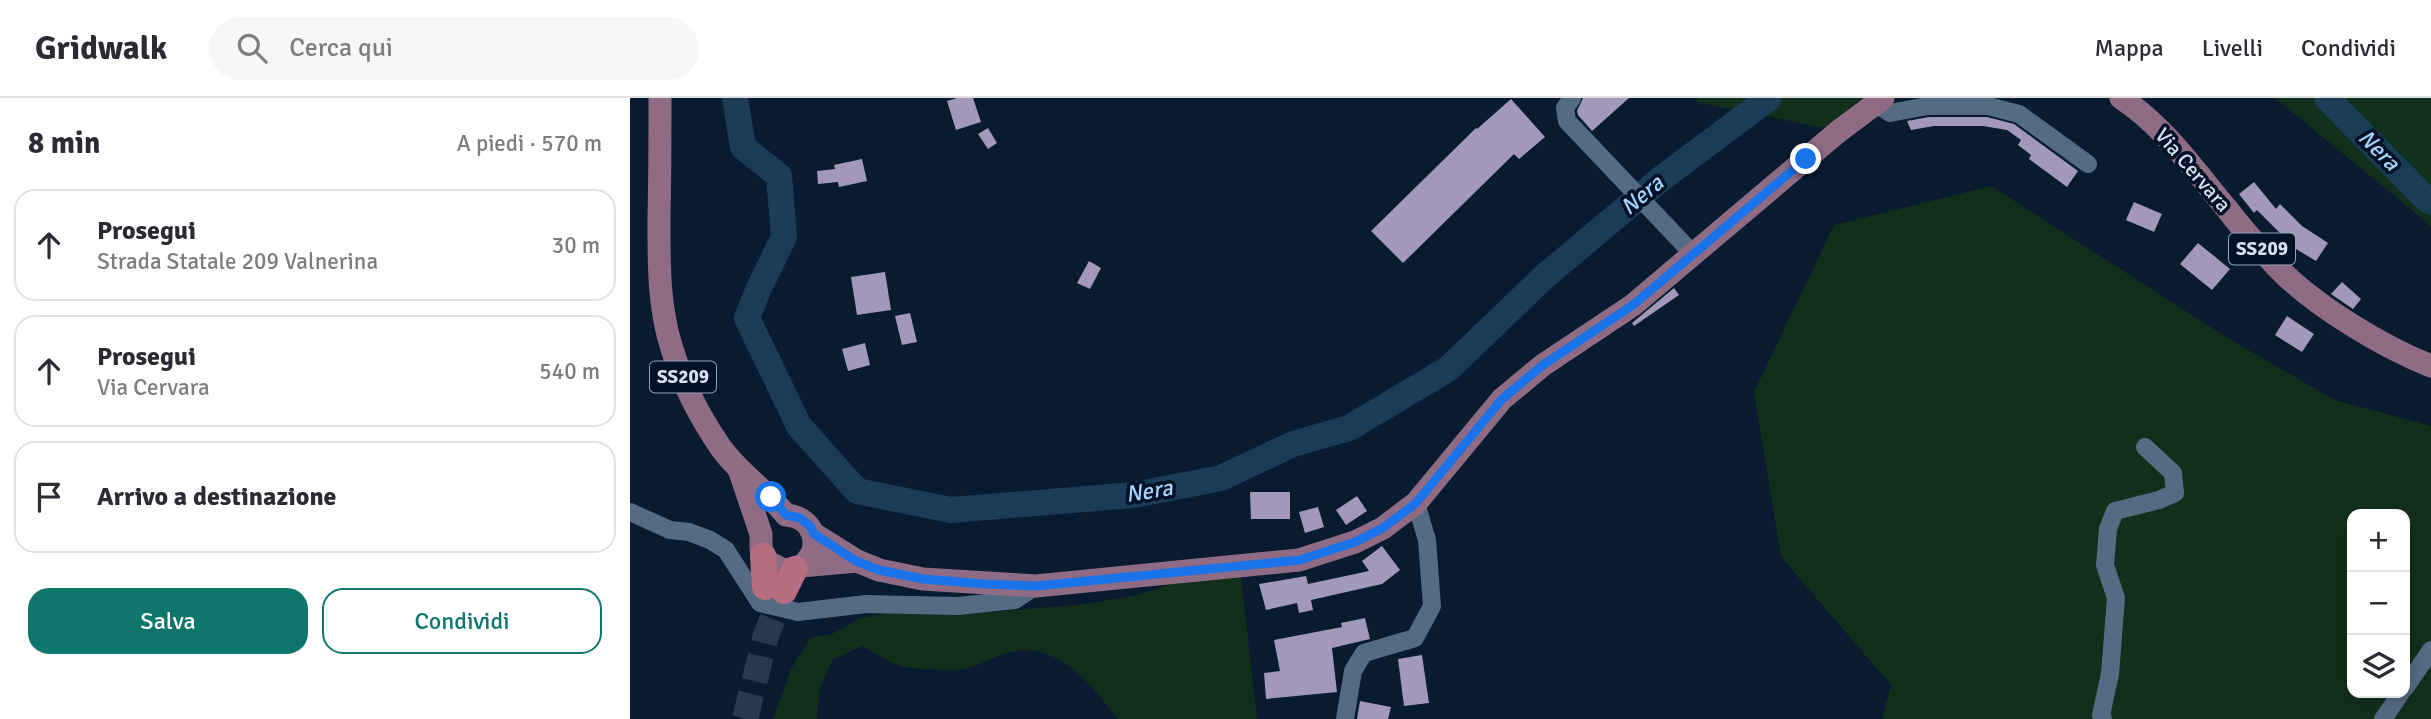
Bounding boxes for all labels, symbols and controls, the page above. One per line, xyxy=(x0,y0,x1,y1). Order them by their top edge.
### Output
search box xyxy=(209,17,699,80)
text: Gridwalk xyxy=(35,28,167,69)
icon: search xyxy=(233,29,271,67)
text: Cerca qui xyxy=(289,32,393,64)
text: Mappa xyxy=(2095,33,2164,63)
text: Livelli xyxy=(2202,33,2263,63)
text: Condividi xyxy=(2301,33,2396,63)
street label: Via Cervara xyxy=(2149,123,2237,217)
water label: Nera xyxy=(2352,123,2407,178)
text: 8 min xyxy=(28,125,100,162)
text: A piedi · 570 m xyxy=(457,129,602,158)
route end xyxy=(1790,143,1821,174)
water label: Nera xyxy=(1615,168,1670,221)
text: Prosegui xyxy=(97,215,196,247)
icon: ahead xyxy=(30,226,68,264)
text: 30 m xyxy=(552,231,600,260)
road number: SS209 xyxy=(2229,234,2295,265)
text: Strada Statale 209 Valnerina xyxy=(97,247,378,276)
text: Prosegui xyxy=(97,341,196,373)
icon: ahead xyxy=(30,352,68,390)
text: 540 m xyxy=(539,357,600,386)
road number: SS209 xyxy=(650,362,716,392)
text: Via Cervara xyxy=(97,373,210,402)
water label: Nera xyxy=(1123,473,1176,509)
icon: arrive xyxy=(30,478,68,516)
text: Arrivo a destinazione xyxy=(97,481,337,513)
route start xyxy=(755,481,786,512)
map controls xyxy=(2347,509,2410,698)
button: + xyxy=(2347,509,2410,572)
button: − xyxy=(2347,572,2410,635)
button: Salva xyxy=(28,588,308,654)
button: Condividi xyxy=(322,588,602,654)
button: layers xyxy=(2347,635,2410,698)

